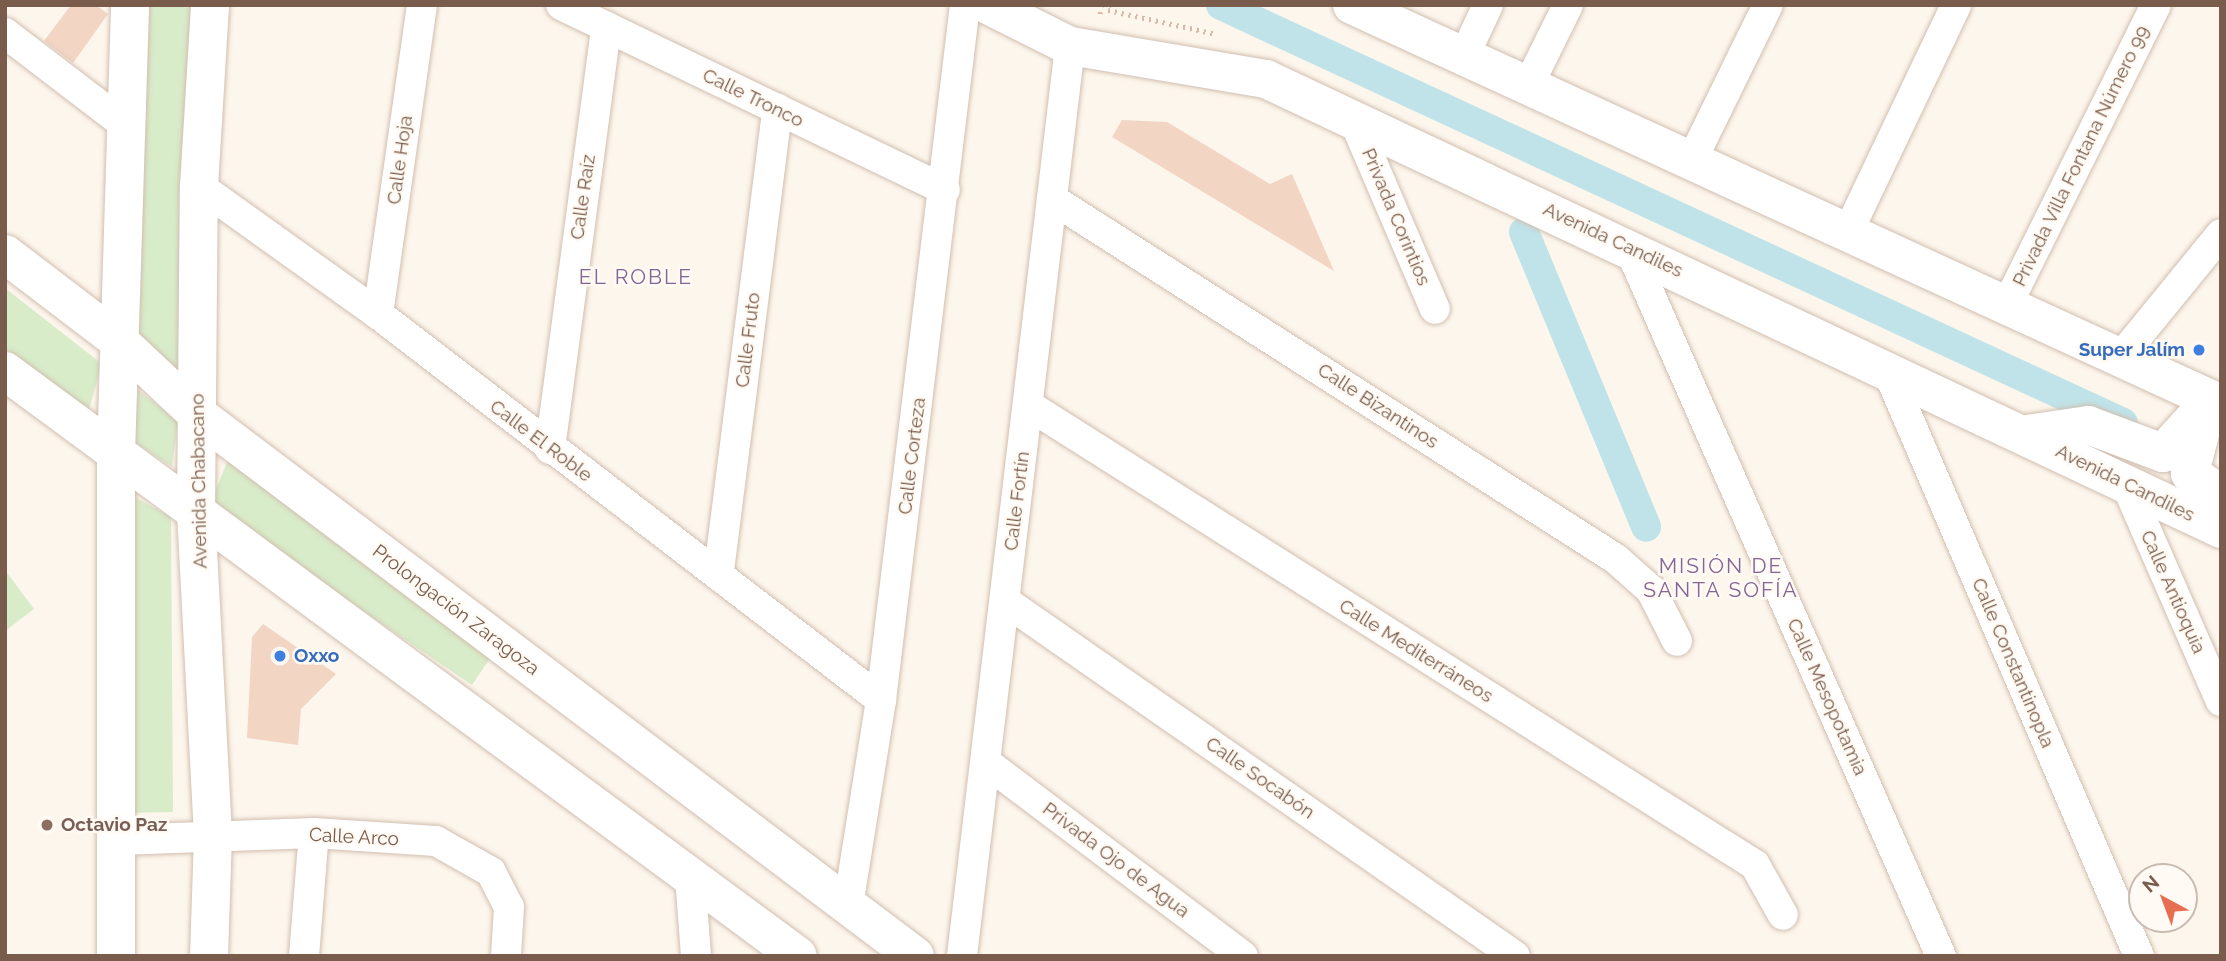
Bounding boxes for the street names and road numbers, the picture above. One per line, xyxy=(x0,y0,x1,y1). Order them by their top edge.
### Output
street label: Privada Villa Fontana Número 99 xyxy=(2008,22,2154,290)
street label: Calle Tronco xyxy=(699,64,807,132)
street label: Calle Hoja xyxy=(382,114,418,206)
street label: Privada Corintios xyxy=(1357,145,1435,289)
street label: Calle Raíz xyxy=(566,153,600,241)
street label: Avenida Candiles xyxy=(1540,198,1686,282)
street label: Calle Fruto xyxy=(731,291,765,389)
street label: Calle Bizantinos xyxy=(1313,359,1443,453)
street label: Avenida Chabacano xyxy=(186,393,212,569)
street label: Calle El Roble xyxy=(485,395,597,487)
street label: Calle Corteza xyxy=(894,396,930,516)
street label: Avenida Candiles xyxy=(2052,440,2198,526)
street label: Calle Fortín xyxy=(1000,450,1034,552)
street label: Calle Antioquia xyxy=(2136,527,2210,657)
street label: Prolongación Zaragoza xyxy=(368,540,544,680)
street label: Calle Constantinopla xyxy=(1967,575,2059,751)
street label: Calle Mediterráneos xyxy=(1335,594,1497,708)
street label: Calle Mesopotamia xyxy=(1782,615,1872,779)
street label: Calle Socabón xyxy=(1201,732,1319,824)
street label: Privada Ojo de Agua xyxy=(1038,797,1194,923)
street label: Calle Arco xyxy=(308,823,400,851)

